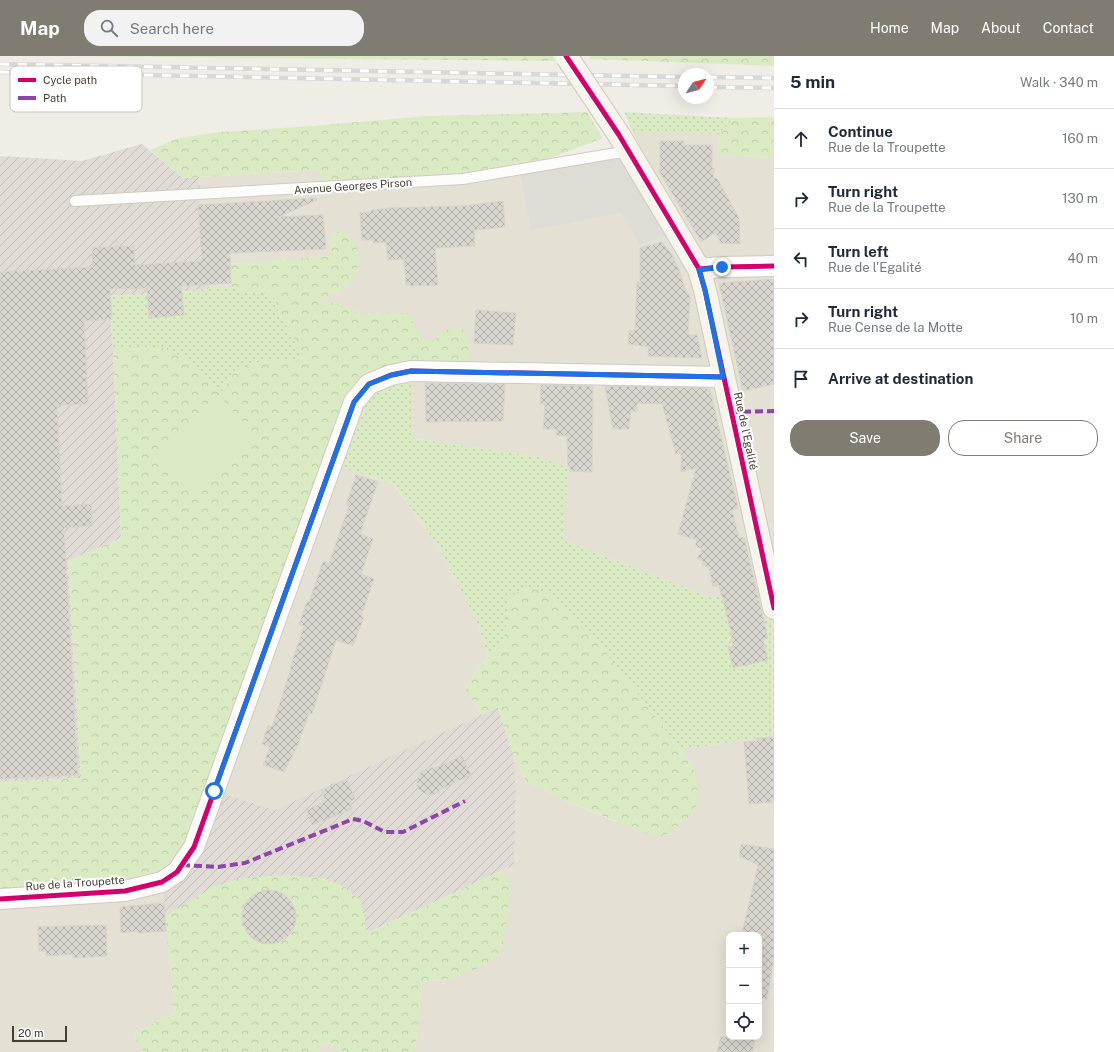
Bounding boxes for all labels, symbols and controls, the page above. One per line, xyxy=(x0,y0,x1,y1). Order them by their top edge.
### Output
search box xyxy=(84,10,364,46)
text: Map xyxy=(20,17,60,39)
icon: search xyxy=(98,17,120,39)
text: Search here xyxy=(130,20,214,37)
text: Home xyxy=(870,20,909,36)
text: Map xyxy=(931,20,959,36)
text: About xyxy=(981,20,1021,36)
text: Contact xyxy=(1043,20,1094,36)
legend xyxy=(10,66,142,112)
north arrow xyxy=(678,68,714,104)
text: 5 min xyxy=(790,72,835,92)
text: Cycle path xyxy=(43,74,97,86)
text: Walk · 340 m xyxy=(1020,75,1098,90)
text: Path xyxy=(43,92,66,104)
text: Continue xyxy=(828,123,893,140)
icon: ahead xyxy=(790,128,812,150)
text: 160 m xyxy=(1062,131,1098,146)
text: Rue de la Troupette xyxy=(828,140,946,155)
street label: Avenue Georges Pirson xyxy=(294,176,412,196)
text: Turn right xyxy=(828,183,898,200)
icon: right xyxy=(790,188,812,210)
text: 130 m xyxy=(1062,191,1098,206)
text: Rue de la Troupette xyxy=(828,200,946,215)
text: Turn left xyxy=(828,243,889,260)
icon: left xyxy=(790,248,812,270)
text: 40 m xyxy=(1067,251,1098,266)
route end xyxy=(713,258,731,276)
text: Rue de l'Egalité xyxy=(828,260,922,275)
text: Turn right xyxy=(828,303,898,320)
icon: right xyxy=(790,308,812,330)
text: 10 m xyxy=(1070,311,1098,326)
text: Rue Cense de la Motte xyxy=(828,320,963,335)
icon: arrive xyxy=(790,368,812,390)
text: Arrive at destination xyxy=(828,370,973,387)
street label: Rue de l'Egalité xyxy=(732,391,760,471)
button: Save xyxy=(790,420,940,456)
button: Share xyxy=(948,420,1098,456)
route start xyxy=(205,782,223,800)
street label: Rue de la Troupette xyxy=(25,874,125,892)
map controls xyxy=(726,932,762,1040)
button: + xyxy=(726,932,762,968)
button: − xyxy=(726,968,762,1004)
button: locate xyxy=(726,1004,762,1040)
scale bar xyxy=(12,1024,67,1043)
text: 20 m xyxy=(18,1027,43,1039)

